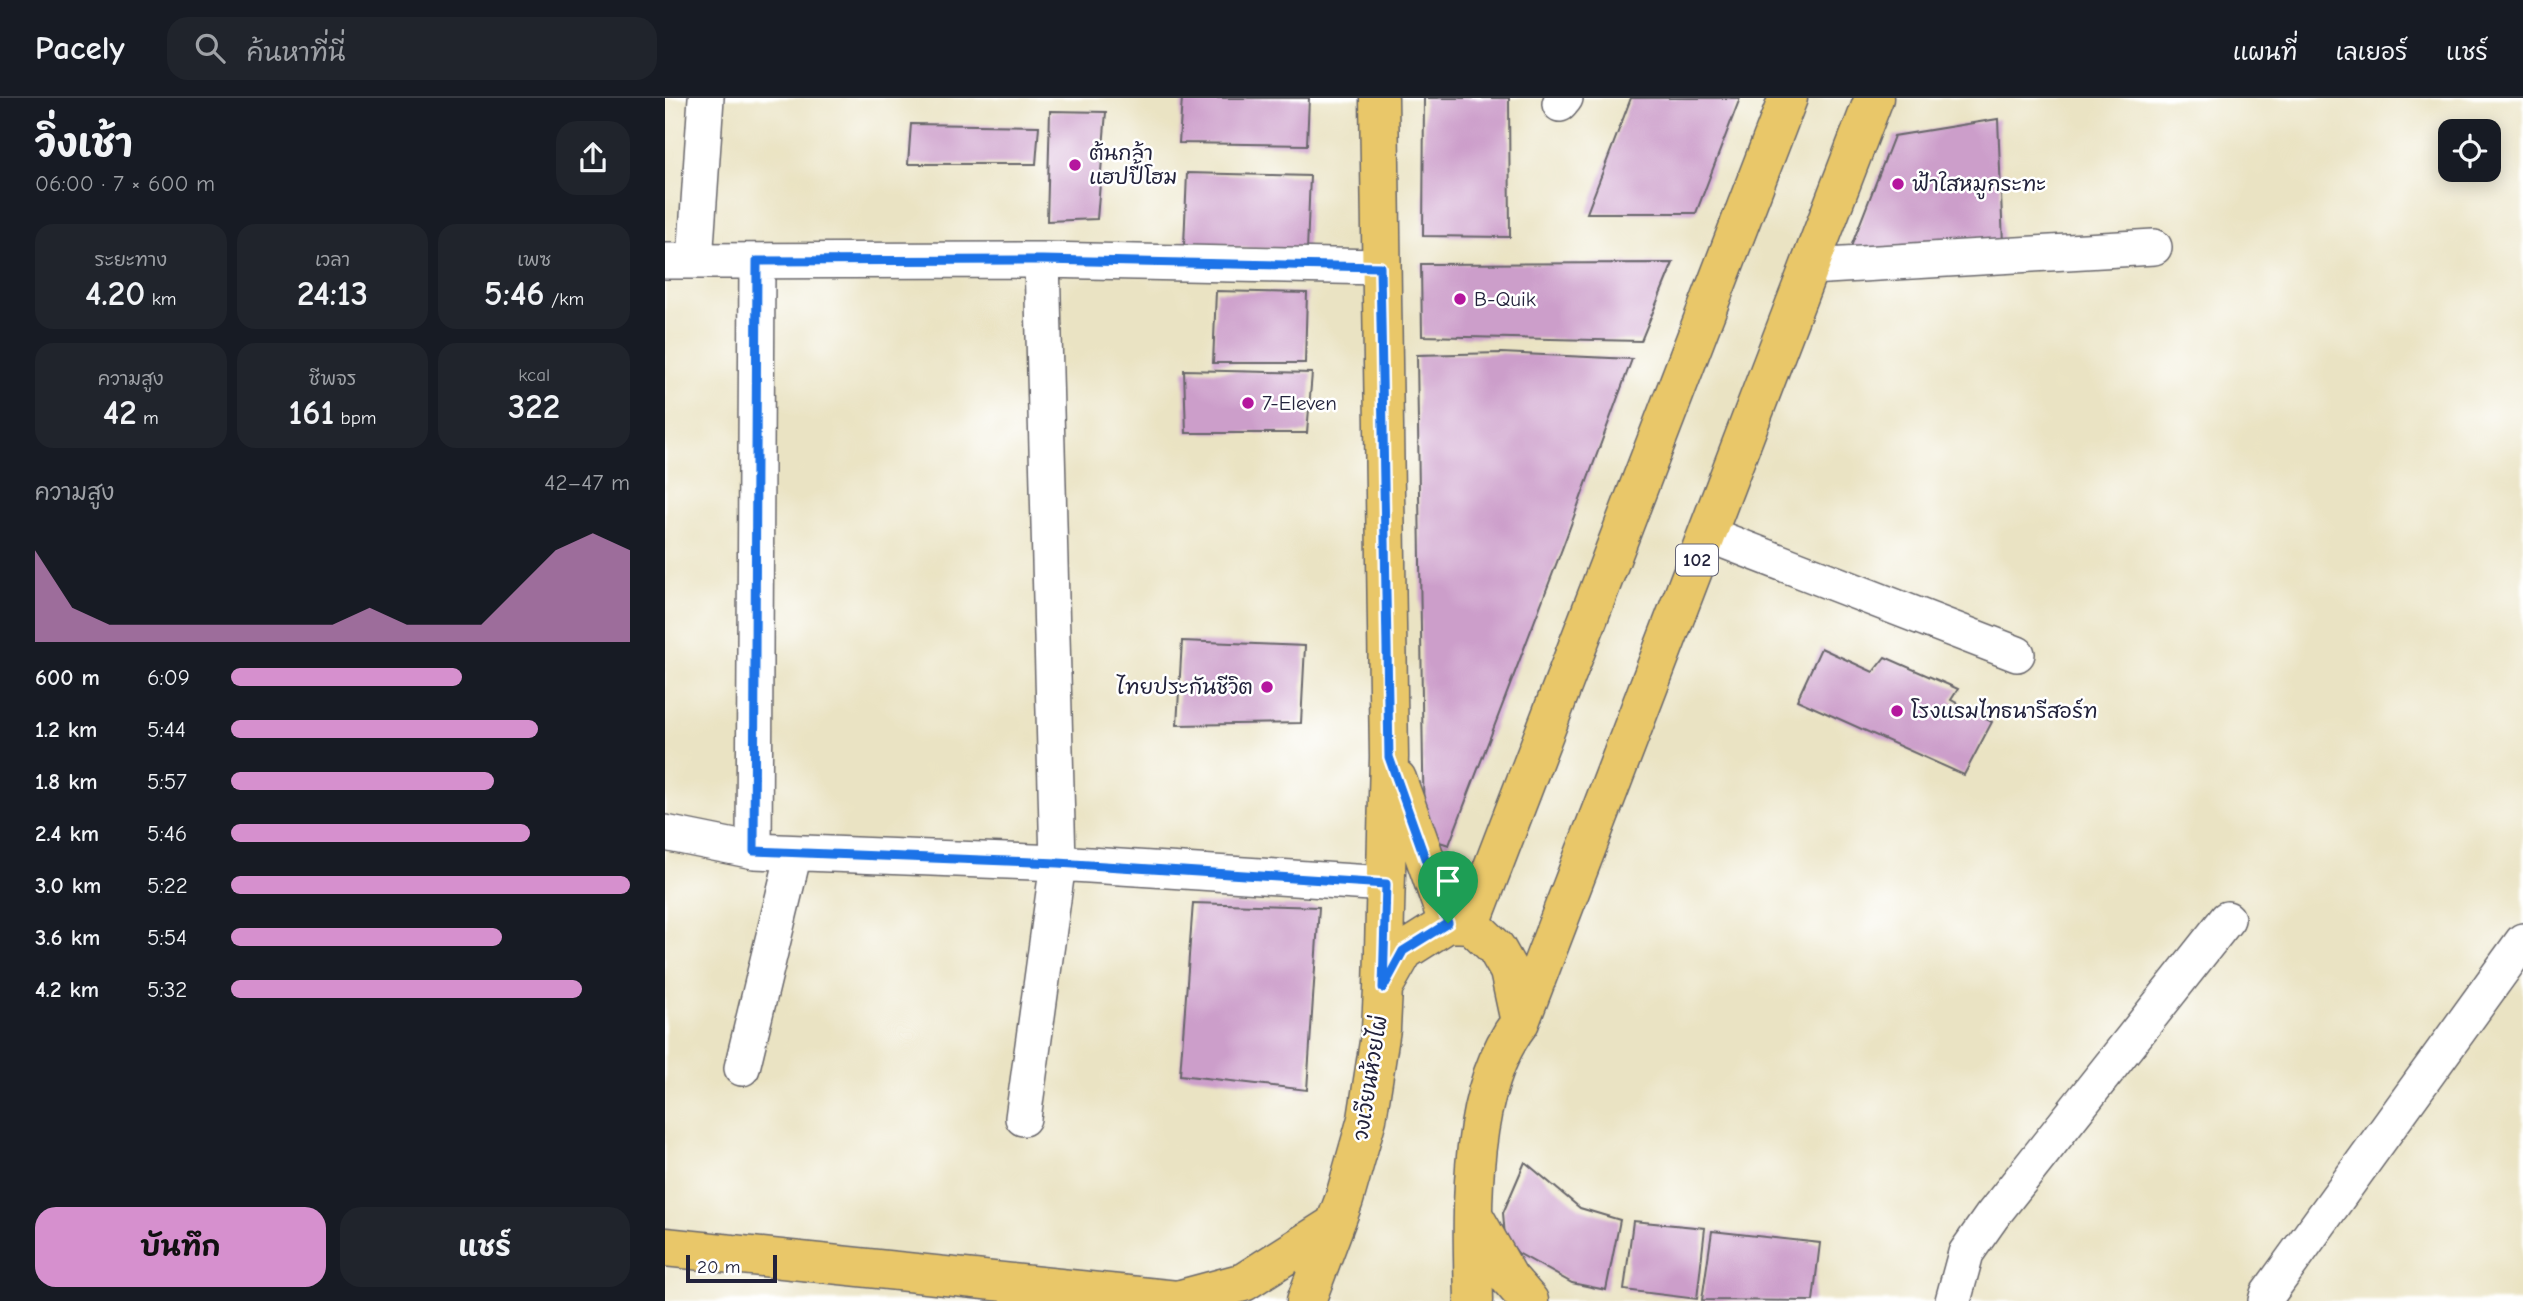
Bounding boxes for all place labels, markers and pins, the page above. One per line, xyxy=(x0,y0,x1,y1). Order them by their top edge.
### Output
place label: ต้นกล้า แฮปปี้โฮม xyxy=(1089,140,1177,189)
marker: ต้นกล้า แฮปปี้โฮม xyxy=(1067,157,1083,173)
place label: ฟ้าใสหมูกระทะ xyxy=(1912,170,2046,200)
marker: ฟ้าใสหมูกระทะ xyxy=(1890,176,1906,192)
place label: B-Quik xyxy=(1474,287,1536,311)
marker: B-Quik xyxy=(1452,291,1468,307)
place label: 7-Eleven xyxy=(1262,391,1337,415)
marker: 7-Eleven xyxy=(1240,395,1256,411)
place label: ไทยประกันชีวิต xyxy=(1116,674,1253,699)
marker: ไทยประกันชีวิต xyxy=(1259,679,1275,695)
place label: โรงแรมไทธนารีสอร์ท xyxy=(1911,698,2098,723)
marker: โรงแรมไทธนารีสอร์ท xyxy=(1889,703,1905,719)
pin xyxy=(1418,851,1478,923)

